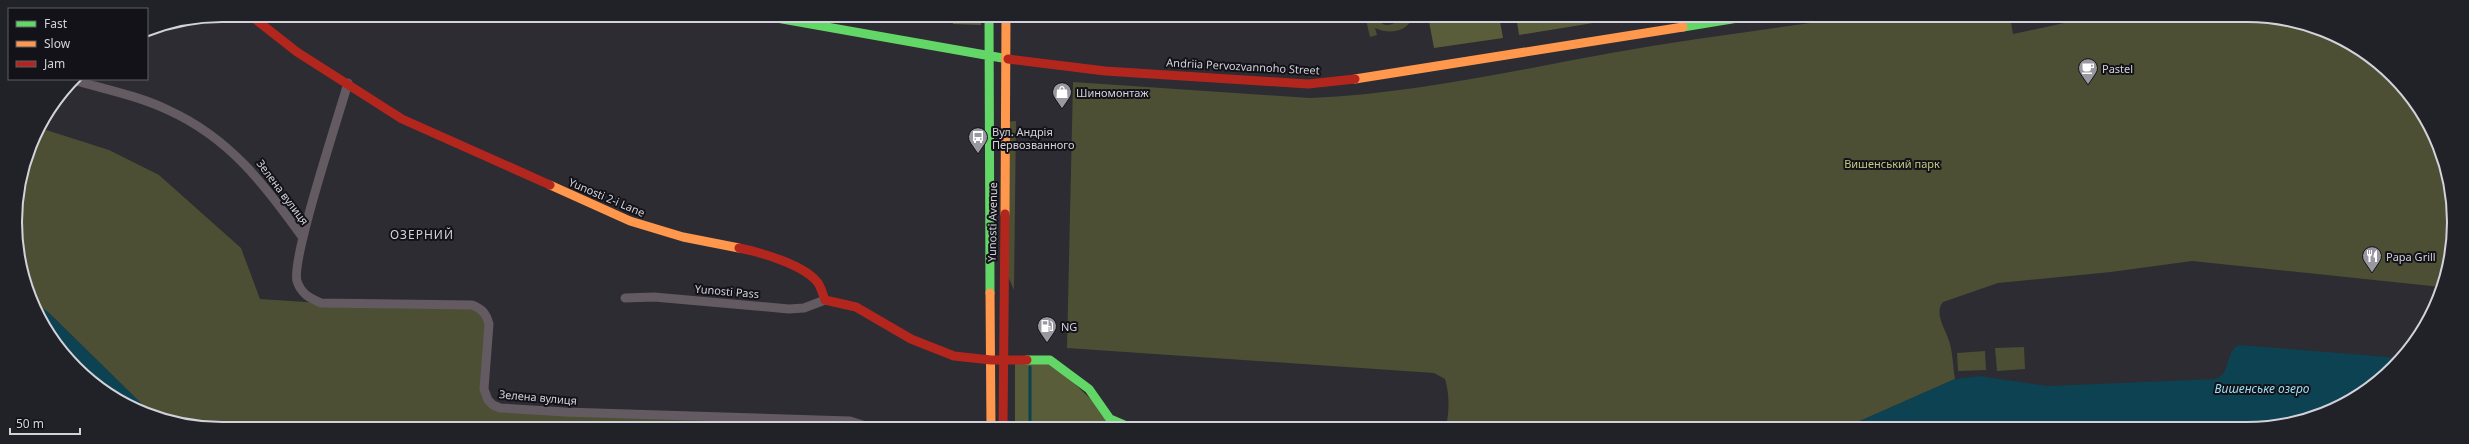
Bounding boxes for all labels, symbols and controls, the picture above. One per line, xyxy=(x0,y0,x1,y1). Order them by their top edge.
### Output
legend xyxy=(8,8,148,80)
text: Fast xyxy=(44,15,68,32)
text: Slow xyxy=(44,35,71,52)
street label: Andriia Pervozvannoho Street xyxy=(1166,54,1320,78)
text: Jam xyxy=(43,55,65,72)
cafe icon: Pastel xyxy=(2077,57,2099,85)
place label: Pastel xyxy=(2102,61,2133,76)
shop icon: Шиномонтаж xyxy=(1051,81,1073,109)
place label: Шиномонтаж xyxy=(1076,85,1149,100)
place label: Вул. Андрія Первозванного xyxy=(992,124,1075,152)
bus stop icon: Вул. Андрія Первозванного xyxy=(967,126,989,154)
street label: Зелена вулиця xyxy=(253,156,313,228)
park label: Вишенський парк xyxy=(1844,156,1940,171)
street label: Yunosti 2-i Lane xyxy=(567,174,647,220)
street label: Yunosti Avenue xyxy=(984,182,1000,262)
district label: ОЗЕРНИЙ xyxy=(390,226,454,243)
restaurant icon: Papa Grill xyxy=(2361,245,2383,273)
place label: Papa Grill xyxy=(2386,249,2436,264)
street label: Yunosti Pass xyxy=(694,281,760,301)
fuel station icon: NG xyxy=(1036,315,1058,343)
place label: NG xyxy=(1061,319,1077,334)
water label: Вишенське озеро xyxy=(2215,380,2310,397)
street label: Зелена вулиця xyxy=(498,386,578,408)
scale bar xyxy=(10,410,80,436)
text: 50 m xyxy=(16,415,44,432)

